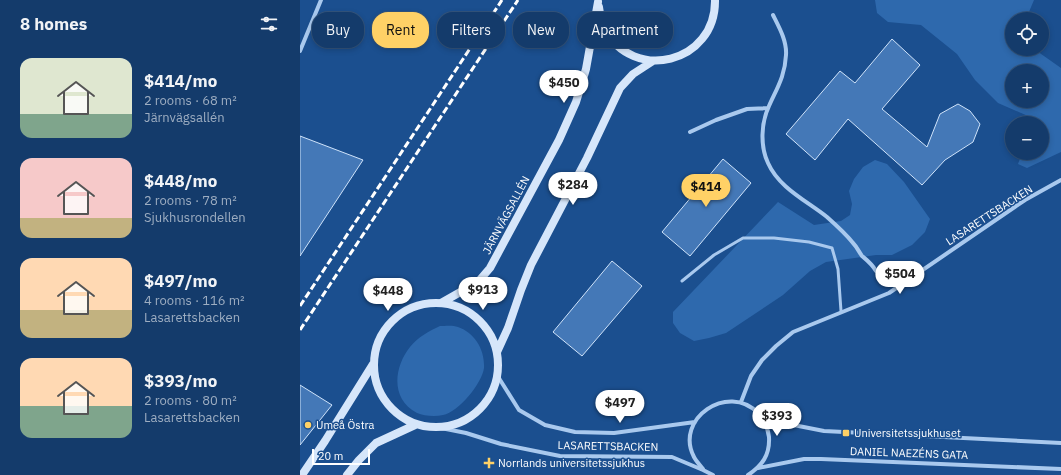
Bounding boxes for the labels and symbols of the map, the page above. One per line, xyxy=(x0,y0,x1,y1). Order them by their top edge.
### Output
pin: $450 xyxy=(540,70,588,104)
pin: $284 xyxy=(549,172,597,206)
street label: JÄRNVÄGSALLÉN xyxy=(479,173,533,257)
pin: $414 xyxy=(682,174,730,208)
street label: LASARETTSBACKEN xyxy=(943,182,1035,248)
pin: $504 xyxy=(876,261,924,295)
pin: $913 xyxy=(459,277,507,311)
pin: $448 xyxy=(364,278,412,312)
pin: $497 xyxy=(596,390,644,424)
pin: $393 xyxy=(753,403,801,437)
place label: Umeå Östra xyxy=(316,418,374,432)
marker: Umeå Östra xyxy=(303,420,313,430)
place label: Universitetssjukhuset xyxy=(854,426,961,440)
marker: Universitetssjukhuset xyxy=(841,428,851,438)
street label: LASARETTSBACKEN xyxy=(558,438,658,454)
street label: DANIEL NAEZÉNS GATA xyxy=(850,444,968,462)
scale bar xyxy=(312,447,370,466)
place label: Norrlands universitetssjukhus xyxy=(498,456,645,470)
marker: Norrlands universitetssjukhus xyxy=(483,457,495,469)

